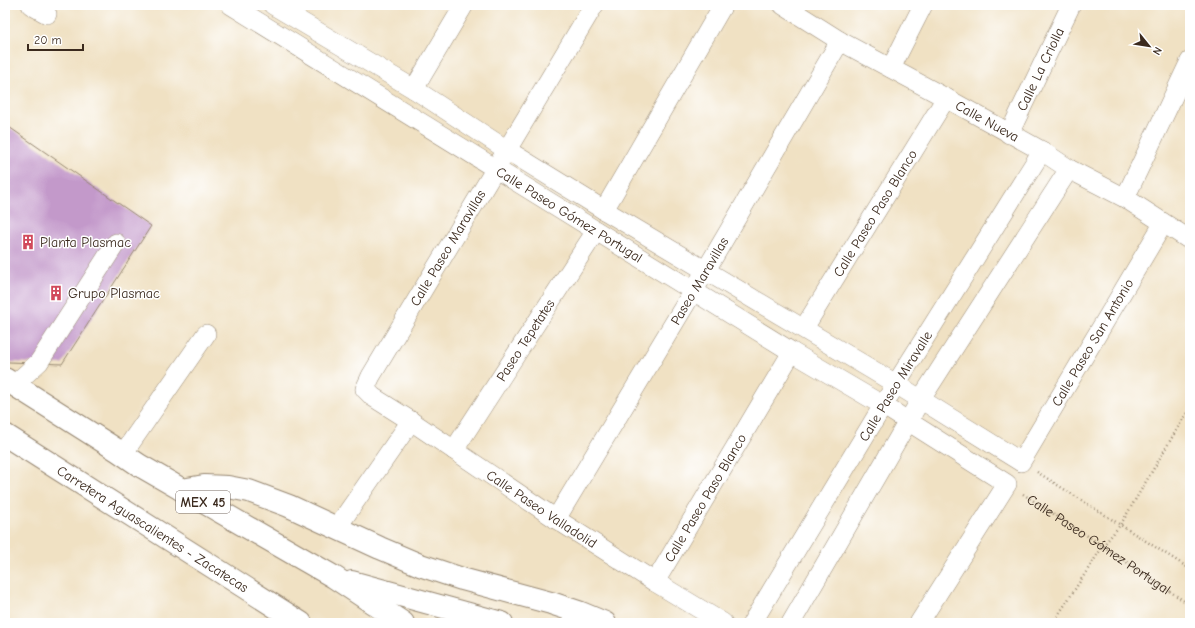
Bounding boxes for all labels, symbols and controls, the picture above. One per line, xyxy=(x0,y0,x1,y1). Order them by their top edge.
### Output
street label: Calle La Criolla xyxy=(1013,25,1067,114)
scale bar xyxy=(28,26,83,52)
north arrow xyxy=(1129,26,1169,66)
text: 20 m xyxy=(34,33,62,47)
text: N xyxy=(1150,44,1165,57)
street label: Calle Nueva xyxy=(953,96,1022,145)
street label: Calle Paseo Paso Blanco xyxy=(829,146,921,280)
street label: Calle Paseo Gómez Portugal xyxy=(493,163,646,266)
street label: Calle Paseo Maravillas xyxy=(407,187,490,309)
building icon: Planta Plasmac xyxy=(19,233,37,251)
place label: Planta Plasmac xyxy=(40,234,131,251)
street label: Paseo Maravillas xyxy=(667,234,732,328)
street label: Calle Paseo San Antonio xyxy=(1048,275,1137,409)
building icon: Grupo Plasmac xyxy=(47,284,65,302)
place label: Grupo Plasmac xyxy=(68,285,160,302)
street label: Paseo Tepetates xyxy=(492,296,558,384)
street label: Calle Paseo Miravalle xyxy=(855,328,936,444)
street label: Calle Paseo Paso Blanco xyxy=(660,431,750,565)
street label: Carretera Aguascalientes - Zacatecas xyxy=(54,462,252,596)
street label: Calle Paseo Valladolid xyxy=(483,466,600,551)
street label: Calle Paseo Gómez Portugal xyxy=(1024,490,1174,598)
road number: MEX 45 xyxy=(176,491,230,513)

